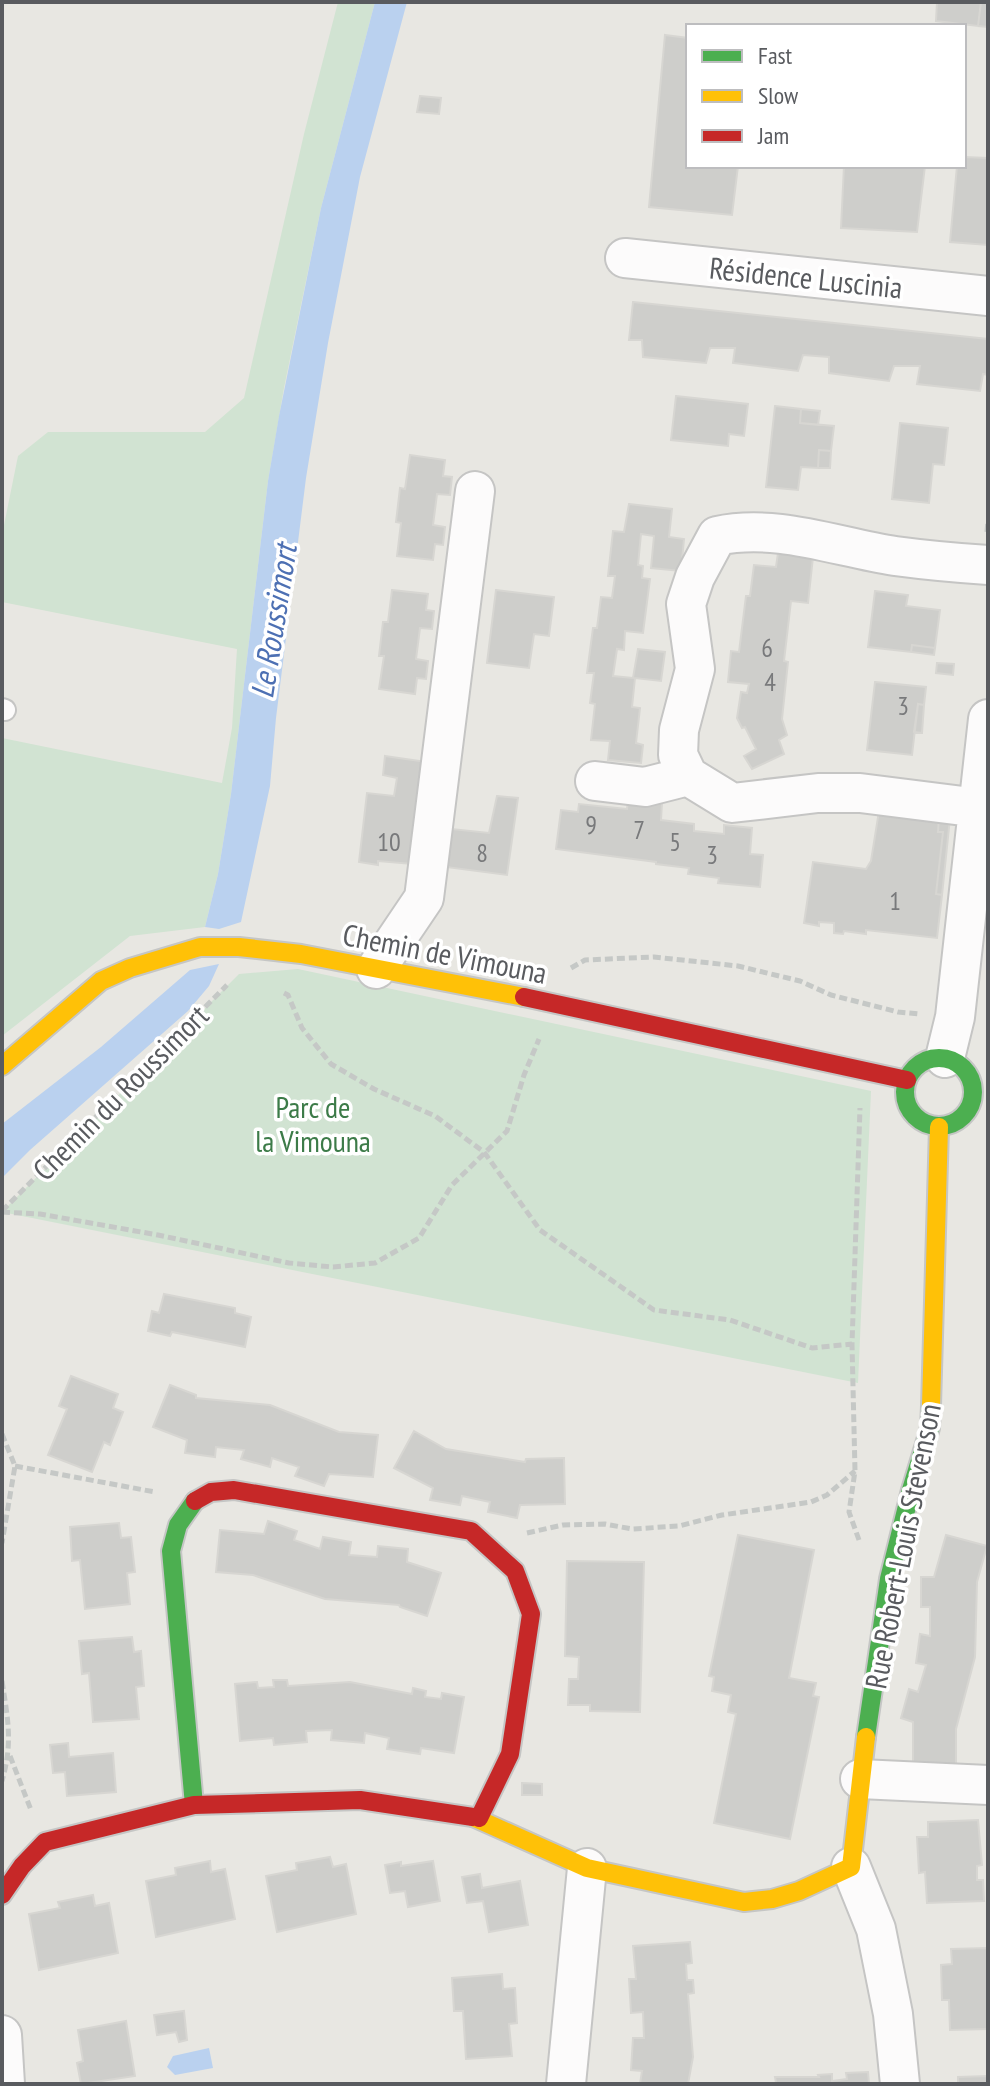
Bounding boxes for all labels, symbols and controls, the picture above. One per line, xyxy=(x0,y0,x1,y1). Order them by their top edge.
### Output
legend xyxy=(686,24,966,168)
text: Fast xyxy=(758,40,793,71)
text: Slow xyxy=(758,80,799,111)
text: Jam xyxy=(757,120,789,151)
street label: Résidence Luscinia xyxy=(708,247,904,307)
water label: Le Roussimort xyxy=(240,538,306,701)
house number: 6 xyxy=(761,631,773,664)
house number: 4 xyxy=(764,665,776,698)
house number: 3 xyxy=(897,689,909,722)
house number: 9 xyxy=(585,808,597,841)
house number: 7 xyxy=(633,813,645,846)
house number: 10 xyxy=(377,825,401,858)
house number: 5 xyxy=(669,825,681,858)
house number: 8 xyxy=(476,836,488,869)
house number: 3 xyxy=(706,838,718,871)
house number: 1 xyxy=(889,884,901,917)
street label: Chemin de Vimouna xyxy=(340,914,550,992)
street label: Chemin du Roussimort xyxy=(24,995,217,1188)
park label: Parc de la Vimouna xyxy=(255,1087,371,1160)
street label: Rue Robert-Louis Stevenson xyxy=(855,1400,949,1692)

